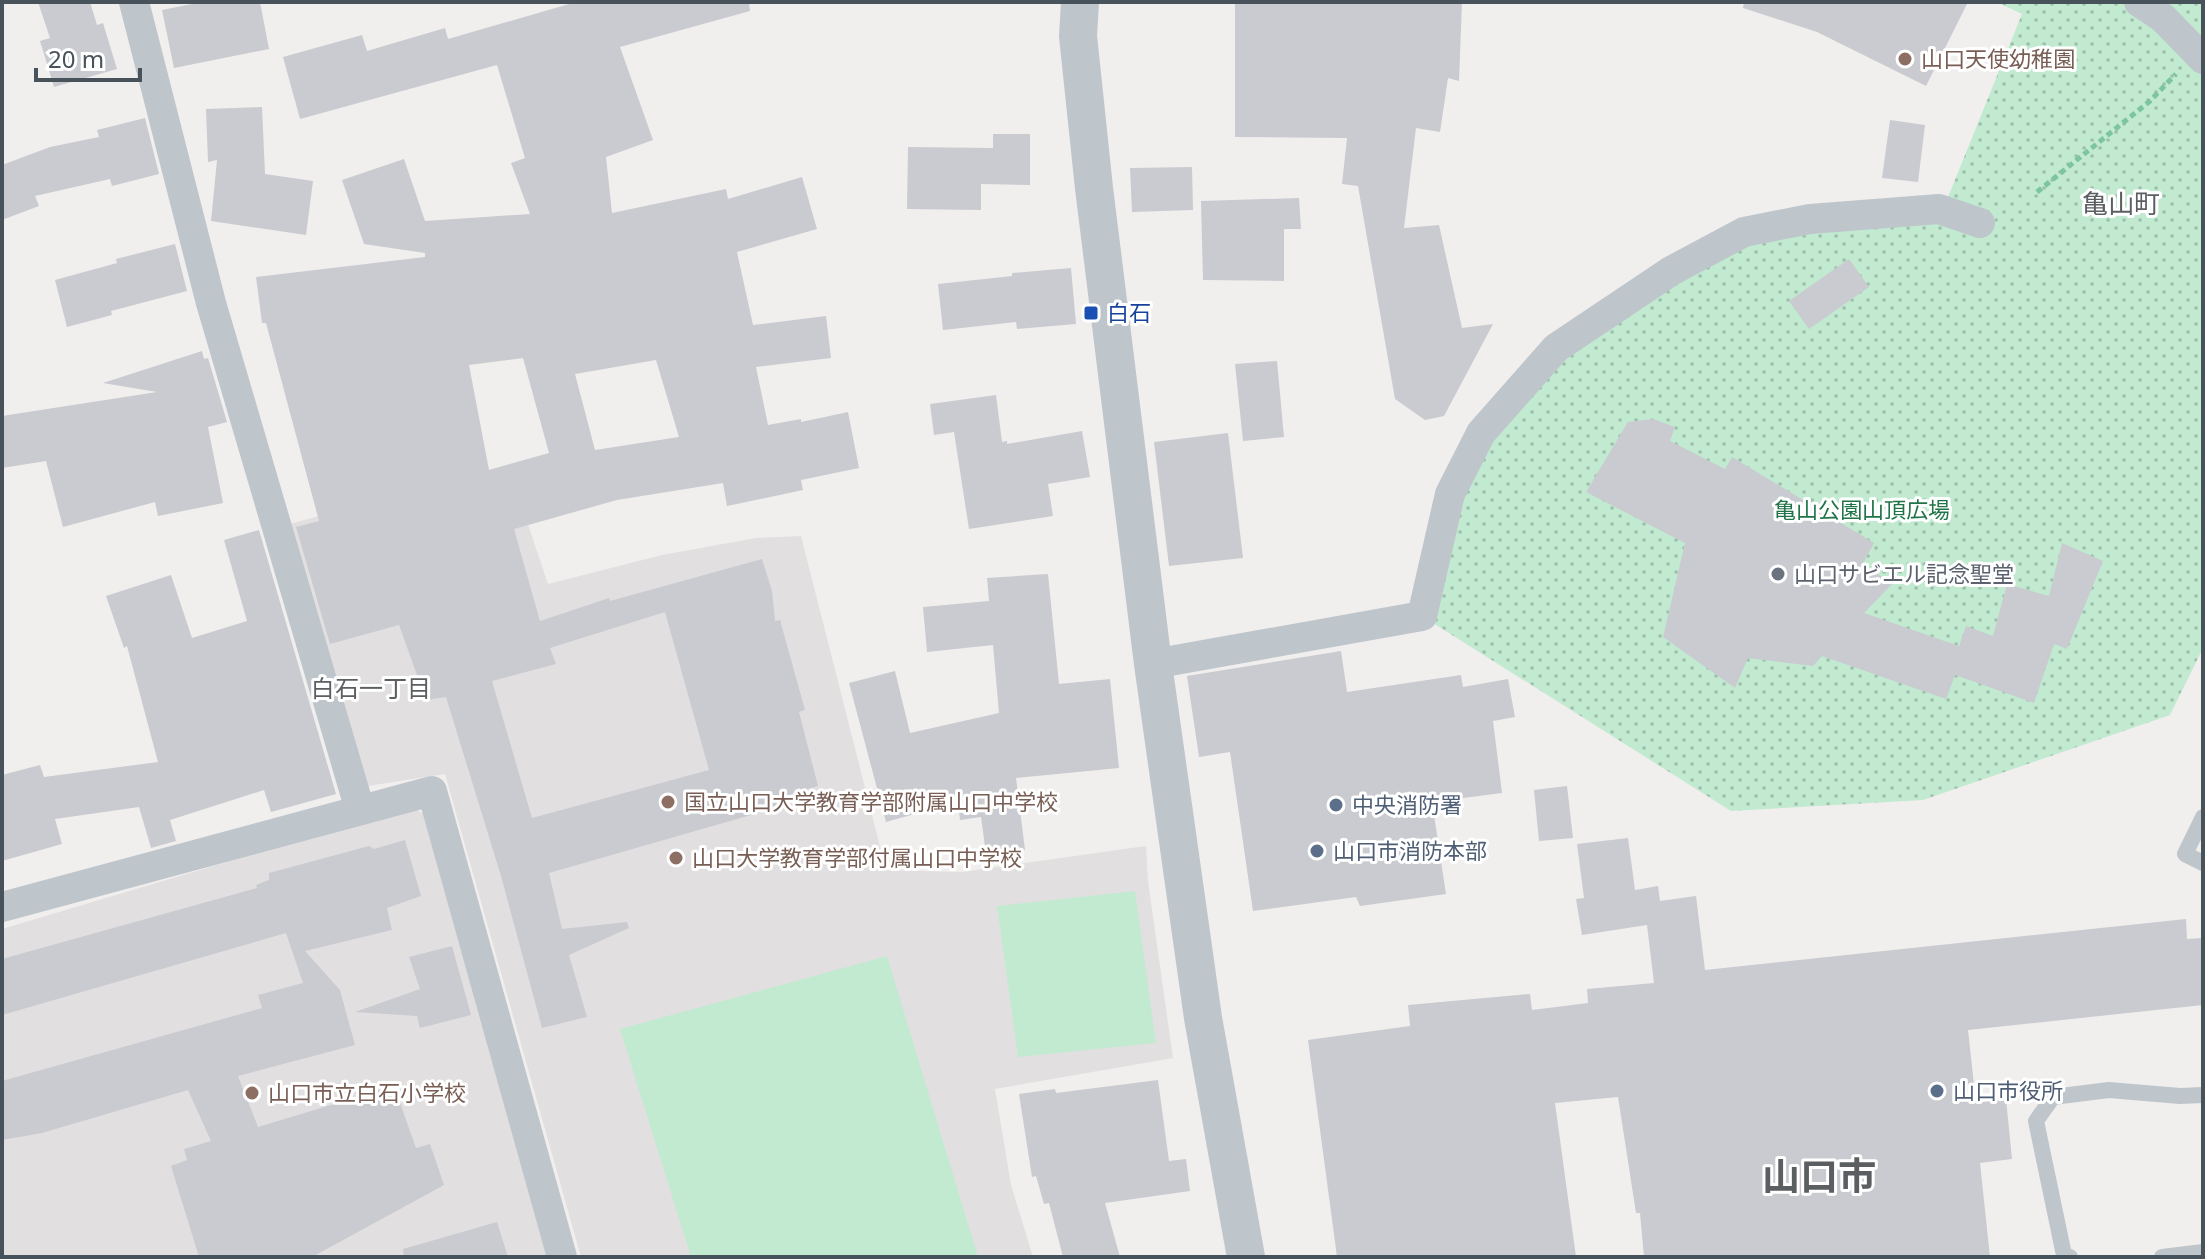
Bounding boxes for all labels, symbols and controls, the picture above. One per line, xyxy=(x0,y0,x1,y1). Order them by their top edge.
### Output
scale bar xyxy=(36,32,140,82)
text: 20 m xyxy=(48,42,104,75)
place label: 山口天使幼稚園 xyxy=(1921,43,2075,73)
marker: 山口天使幼稚園 xyxy=(1896,50,1914,68)
district label: 亀山町 xyxy=(2082,185,2160,221)
place label: 白石 xyxy=(1107,297,1151,327)
marker: 白石 xyxy=(1082,304,1100,322)
park label: 亀山公園山頂広場 xyxy=(1774,494,1950,524)
place label: 山口サビエル記念聖堂 xyxy=(1794,558,2014,588)
marker: 山口サビエル記念聖堂 xyxy=(1769,565,1787,583)
district label: 白石一丁目 xyxy=(311,671,431,704)
place label: 国立山口大学教育学部附属山口中学校 xyxy=(684,786,1058,816)
place label: 中央消防署 xyxy=(1352,789,1462,819)
marker: 国立山口大学教育学部附属山口中学校 xyxy=(659,793,677,811)
marker: 中央消防署 xyxy=(1327,796,1345,814)
place label: 山口市消防本部 xyxy=(1333,835,1487,865)
place label: 山口大学教育学部付属山口中学校 xyxy=(692,842,1022,872)
marker: 山口市消防本部 xyxy=(1308,842,1326,860)
marker: 山口大学教育学部付属山口中学校 xyxy=(667,849,685,867)
place label: 山口市役所 xyxy=(1953,1075,2063,1105)
place label: 山口市立白石小学校 xyxy=(268,1077,466,1107)
marker: 山口市役所 xyxy=(1928,1082,1946,1100)
marker: 山口市立白石小学校 xyxy=(243,1084,261,1102)
district label: 山口市 xyxy=(1762,1149,1876,1201)

